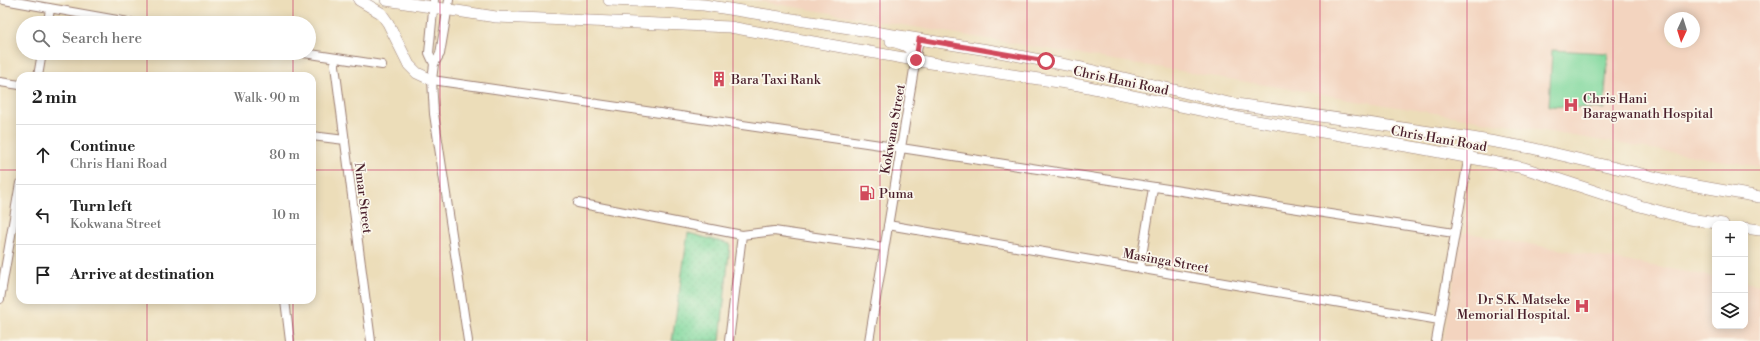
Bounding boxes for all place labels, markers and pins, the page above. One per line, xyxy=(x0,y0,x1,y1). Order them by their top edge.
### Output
building icon: Bara Taxi Rank xyxy=(710,70,728,88)
place label: Bara Taxi Rank xyxy=(730,72,822,88)
place label: Chris Hani Baragwanath Hospital xyxy=(1582,91,1713,122)
hospital icon: Chris Hani Baragwanath Hospital xyxy=(1562,96,1580,114)
fuel station icon: Puma xyxy=(858,184,876,202)
place label: Puma xyxy=(879,186,914,202)
place label: Dr S.K. Matseke Memorial Hospital. xyxy=(1457,292,1570,323)
hospital icon: Dr S.K. Matseke Memorial Hospital. xyxy=(1573,297,1591,315)

